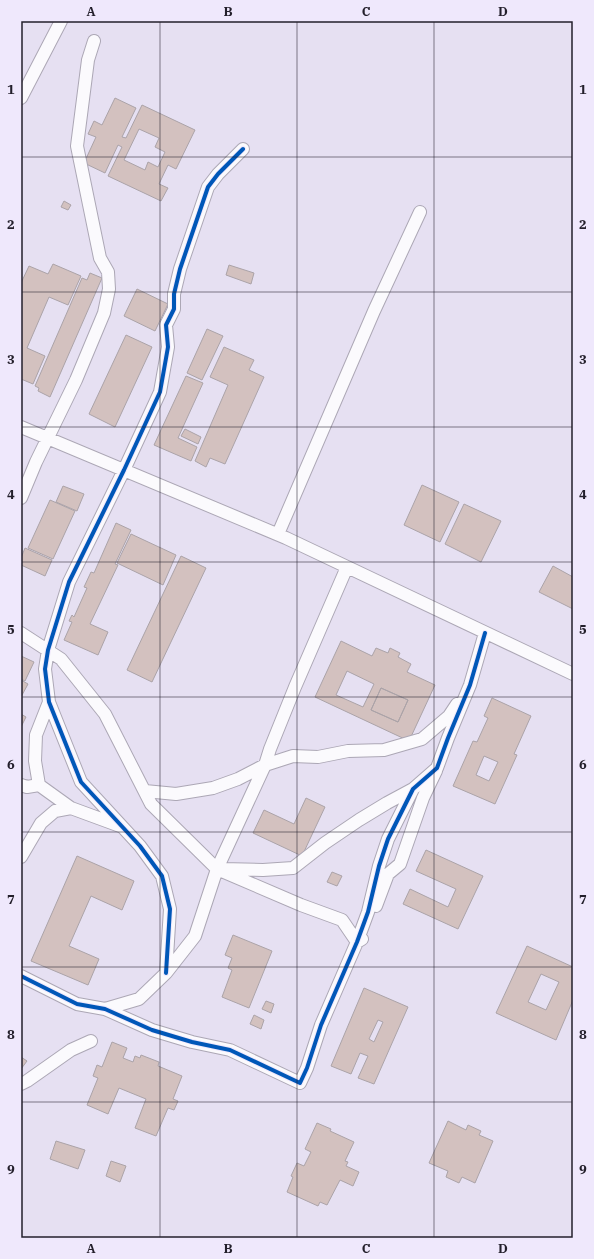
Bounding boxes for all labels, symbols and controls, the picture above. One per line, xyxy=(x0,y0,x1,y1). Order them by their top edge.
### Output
text: A xyxy=(86,3,96,20)
text: B xyxy=(223,3,233,20)
text: C xyxy=(362,3,371,20)
text: D xyxy=(498,3,508,20)
text: 1 xyxy=(7,81,15,98)
text: 1 xyxy=(579,81,587,98)
text: 2 xyxy=(7,216,15,233)
text: 2 xyxy=(579,216,587,233)
text: 3 xyxy=(7,351,15,368)
text: 3 xyxy=(579,351,587,368)
text: 4 xyxy=(7,486,15,503)
text: 4 xyxy=(579,486,587,503)
text: 5 xyxy=(7,621,15,638)
text: 5 xyxy=(579,621,587,638)
text: 6 xyxy=(7,756,15,773)
text: 6 xyxy=(579,756,587,773)
text: 7 xyxy=(7,891,15,908)
text: 7 xyxy=(579,891,587,908)
text: 8 xyxy=(7,1026,15,1043)
text: 8 xyxy=(579,1026,587,1043)
text: 9 xyxy=(7,1161,15,1178)
text: 9 xyxy=(579,1161,587,1178)
text: A xyxy=(86,1240,96,1257)
text: B xyxy=(223,1240,233,1257)
text: C xyxy=(362,1240,371,1257)
text: D xyxy=(498,1240,508,1257)

